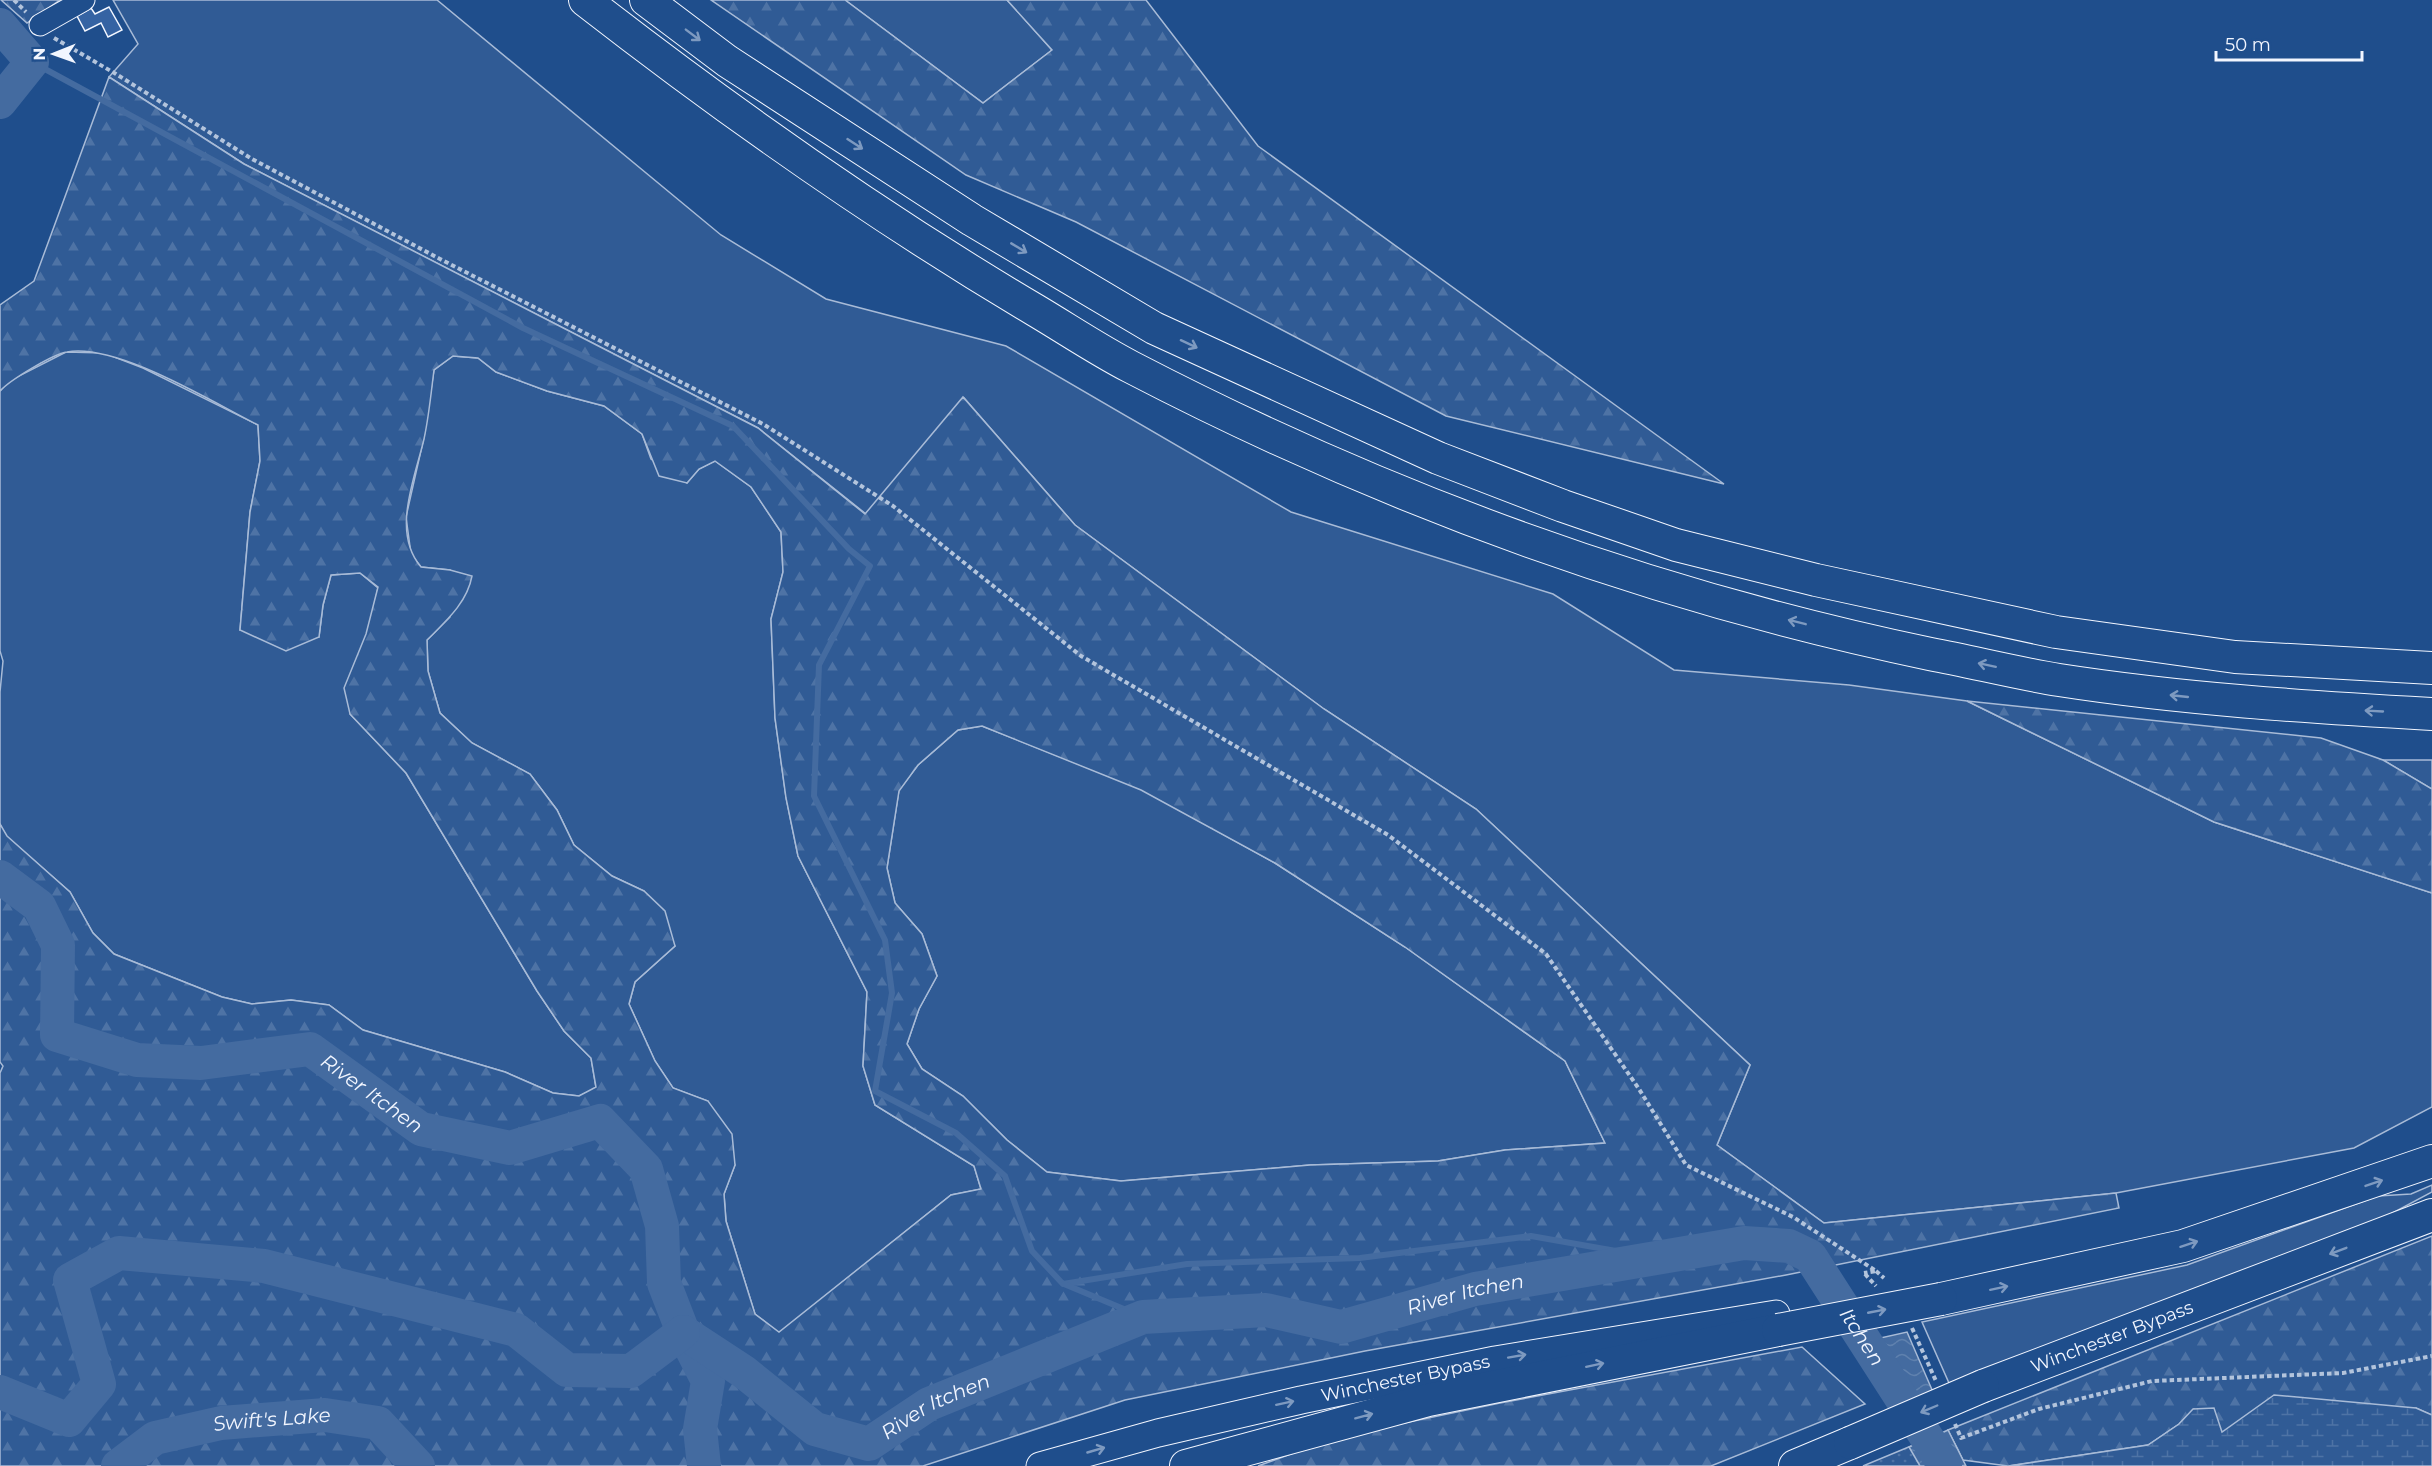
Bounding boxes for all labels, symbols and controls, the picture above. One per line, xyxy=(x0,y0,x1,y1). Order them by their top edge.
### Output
north arrow xyxy=(24,24,84,84)
scale bar xyxy=(2216,24,2362,62)
one-way arrow xyxy=(684,29,700,41)
text: 50 m xyxy=(2225,34,2271,56)
text: N xyxy=(30,48,49,61)
one-way arrow xyxy=(846,138,863,150)
one-way arrow xyxy=(1010,242,1027,254)
one-way arrow xyxy=(1179,339,1197,351)
one-way arrow xyxy=(1787,616,1806,628)
one-way arrow xyxy=(1977,659,1996,671)
one-way arrow xyxy=(2170,690,2190,701)
one-way arrow xyxy=(2364,705,2384,716)
water label: River Itchen xyxy=(316,1049,427,1138)
one-way arrow xyxy=(2364,1176,2383,1187)
one-way arrow xyxy=(2179,1238,2198,1249)
one-way arrow xyxy=(2329,1246,2348,1257)
water label: River Itchen xyxy=(1404,1269,1526,1320)
one-way arrow xyxy=(1989,1282,2008,1293)
street label: Winchester Bypass xyxy=(2028,1296,2196,1378)
water label: Itchen xyxy=(1835,1303,1889,1370)
one-way arrow xyxy=(1867,1305,1886,1316)
street label: Winchester Bypass xyxy=(1319,1350,1492,1407)
one-way arrow xyxy=(1507,1350,1527,1361)
one-way arrow xyxy=(1585,1359,1604,1370)
water label: River Itchen xyxy=(877,1368,994,1445)
one-way arrow xyxy=(1275,1397,1294,1408)
water label: Swift's Lake xyxy=(211,1403,331,1436)
one-way arrow xyxy=(1920,1404,1939,1415)
one-way arrow xyxy=(1354,1410,1373,1422)
one-way arrow xyxy=(1086,1444,1105,1455)

